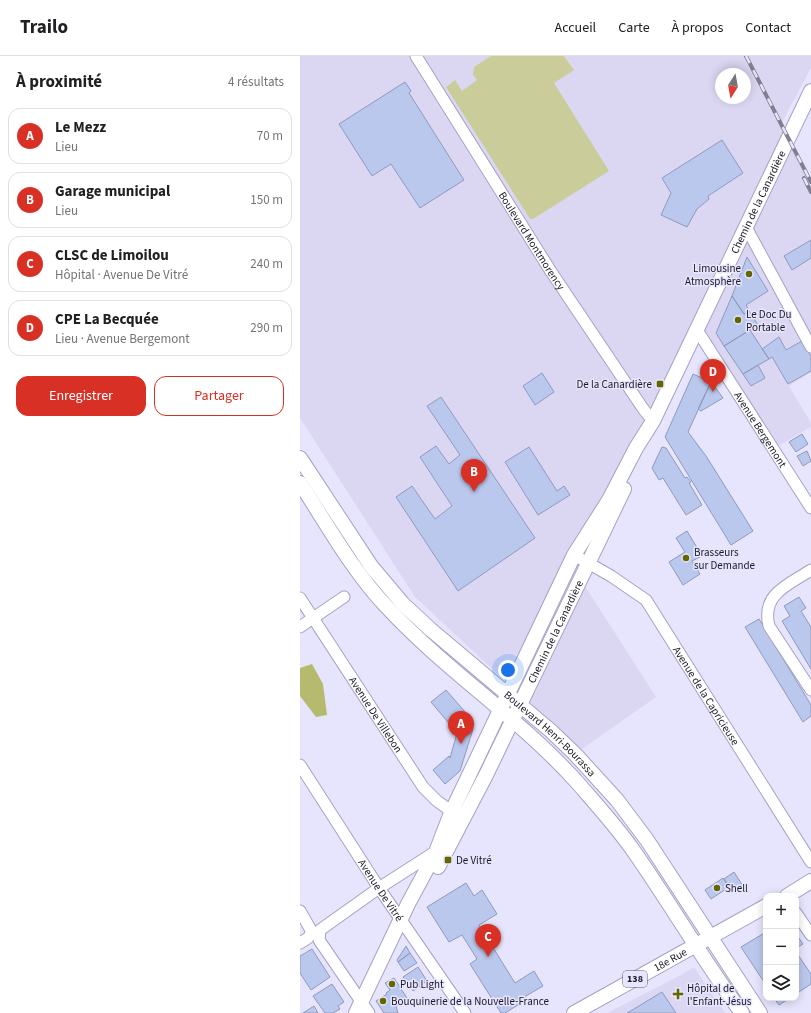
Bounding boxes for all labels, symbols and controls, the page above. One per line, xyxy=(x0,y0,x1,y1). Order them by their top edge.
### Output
text: Trailo xyxy=(20,14,68,41)
text: Accueil xyxy=(555,18,596,38)
text: Carte xyxy=(618,18,650,38)
text: À propos xyxy=(672,18,723,38)
text: Contact xyxy=(745,18,791,38)
north arrow xyxy=(715,68,751,104)
text: À proximité xyxy=(16,70,102,94)
text: 4 résultats xyxy=(228,73,284,91)
text: Le Mezz xyxy=(55,117,106,138)
text: A xyxy=(26,127,34,145)
text: 70 m xyxy=(257,127,283,145)
text: Lieu xyxy=(55,138,78,156)
street label: Chemin de la Canardière xyxy=(727,147,789,256)
text: Garage municipal xyxy=(55,181,170,202)
street label: Boulevard Montmorency xyxy=(495,189,569,293)
text: B xyxy=(26,191,34,209)
text: 150 m xyxy=(250,191,283,209)
text: Lieu xyxy=(55,202,78,220)
text: CLSC de Limoilou xyxy=(55,245,169,266)
text: C xyxy=(26,255,34,273)
text: 240 m xyxy=(250,255,283,273)
place label: Limousine Atmosphère xyxy=(685,261,742,289)
text: Hôpital · Avenue De Vitré xyxy=(55,266,188,284)
marker: Limousine Atmosphère xyxy=(744,269,754,279)
place label: Le Doc Du Portable xyxy=(746,307,792,335)
text: CPE La Becquée xyxy=(55,309,159,330)
marker: Le Doc Du Portable xyxy=(733,315,743,325)
text: D xyxy=(26,319,34,337)
text: 290 m xyxy=(250,319,283,337)
text: Lieu · Avenue Bergemont xyxy=(55,330,190,348)
pin: D xyxy=(700,359,726,392)
button: Enregistrer xyxy=(16,376,146,416)
button: Partager xyxy=(154,376,284,416)
place label: De la Canardière xyxy=(577,377,653,392)
marker: De la Canardière xyxy=(655,379,665,389)
street label: Avenue Bergemont xyxy=(731,388,791,471)
pin: B xyxy=(461,459,487,492)
place label: Brasseurs sur Demande xyxy=(694,545,756,573)
marker: Brasseurs sur Demande xyxy=(681,553,691,563)
street label: Chemin de la Canardière xyxy=(524,577,587,686)
street label: Avenue de la Capricieuse xyxy=(669,643,743,748)
your location xyxy=(498,660,518,680)
street label: Avenue De Villebon xyxy=(345,673,406,756)
street label: Boulevard Henri-Bourassa xyxy=(501,687,599,780)
pin: A xyxy=(448,711,474,744)
place label: De Vitré xyxy=(456,853,492,868)
marker: De Vitré xyxy=(443,855,453,865)
street label: Avenue De Vitré xyxy=(355,856,407,925)
place label: Shell xyxy=(725,881,748,896)
marker: Shell xyxy=(712,883,722,893)
map controls xyxy=(763,893,799,1001)
button: + xyxy=(763,893,799,929)
pin: C xyxy=(475,924,501,957)
button: − xyxy=(763,929,799,965)
street label: 18e Rue xyxy=(651,944,690,975)
button: layers xyxy=(763,965,799,1001)
road number: 138 xyxy=(623,971,647,987)
place label: Pub Light xyxy=(400,977,444,992)
marker: Pub Light xyxy=(387,979,397,989)
place label: Hôpital de l'Enfant-Jésus xyxy=(687,981,752,1009)
marker: Hôpital de l'Enfant-Jésus xyxy=(672,988,684,1000)
place label: Bouquinerie de la Nouvelle-France xyxy=(391,994,549,1009)
marker: Bouquinerie de la Nouvelle-France xyxy=(378,996,388,1006)

